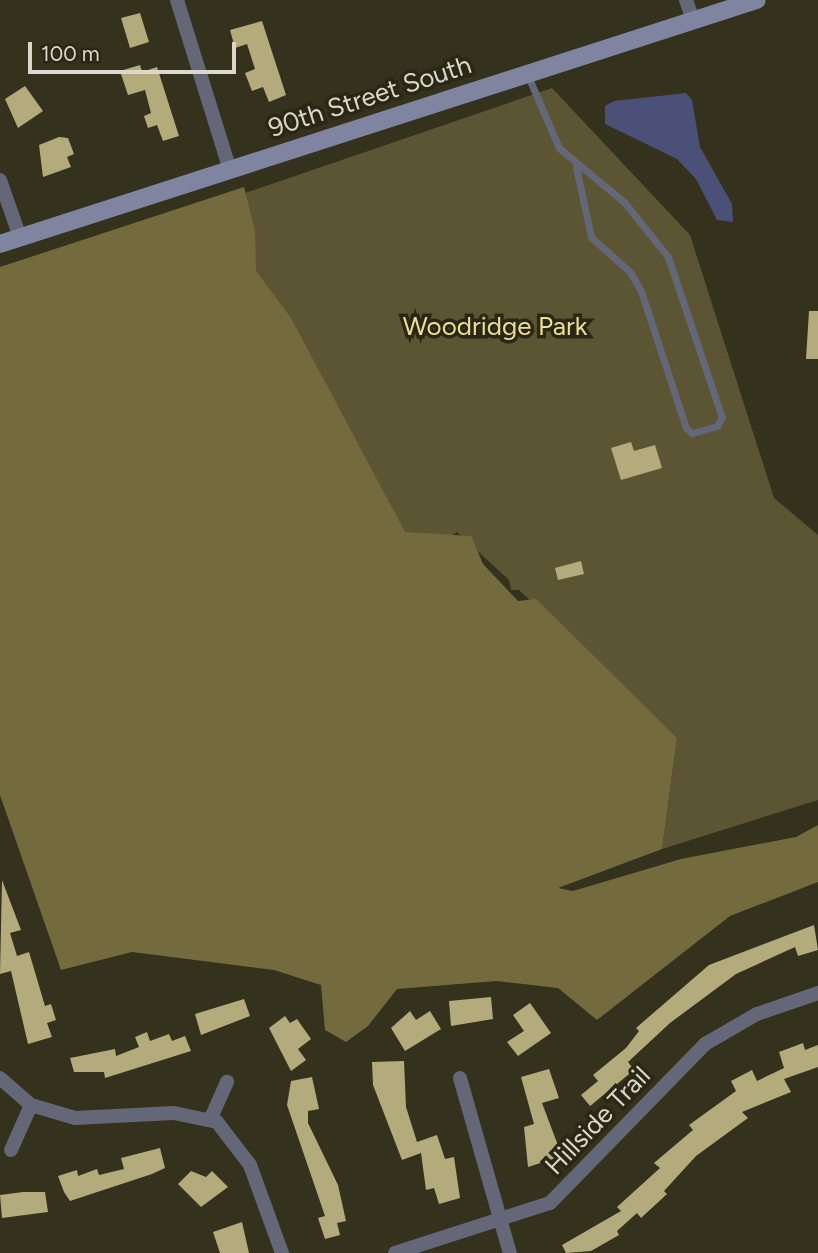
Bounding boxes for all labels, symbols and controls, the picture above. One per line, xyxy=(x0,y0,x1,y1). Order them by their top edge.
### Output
scale bar xyxy=(32,28,240,72)
text: 100 m xyxy=(41,41,100,66)
street label: 90th Street South xyxy=(265,50,475,144)
park label: Woodridge Park xyxy=(403,311,587,343)
street label: Hillside Trail xyxy=(539,1061,657,1181)

